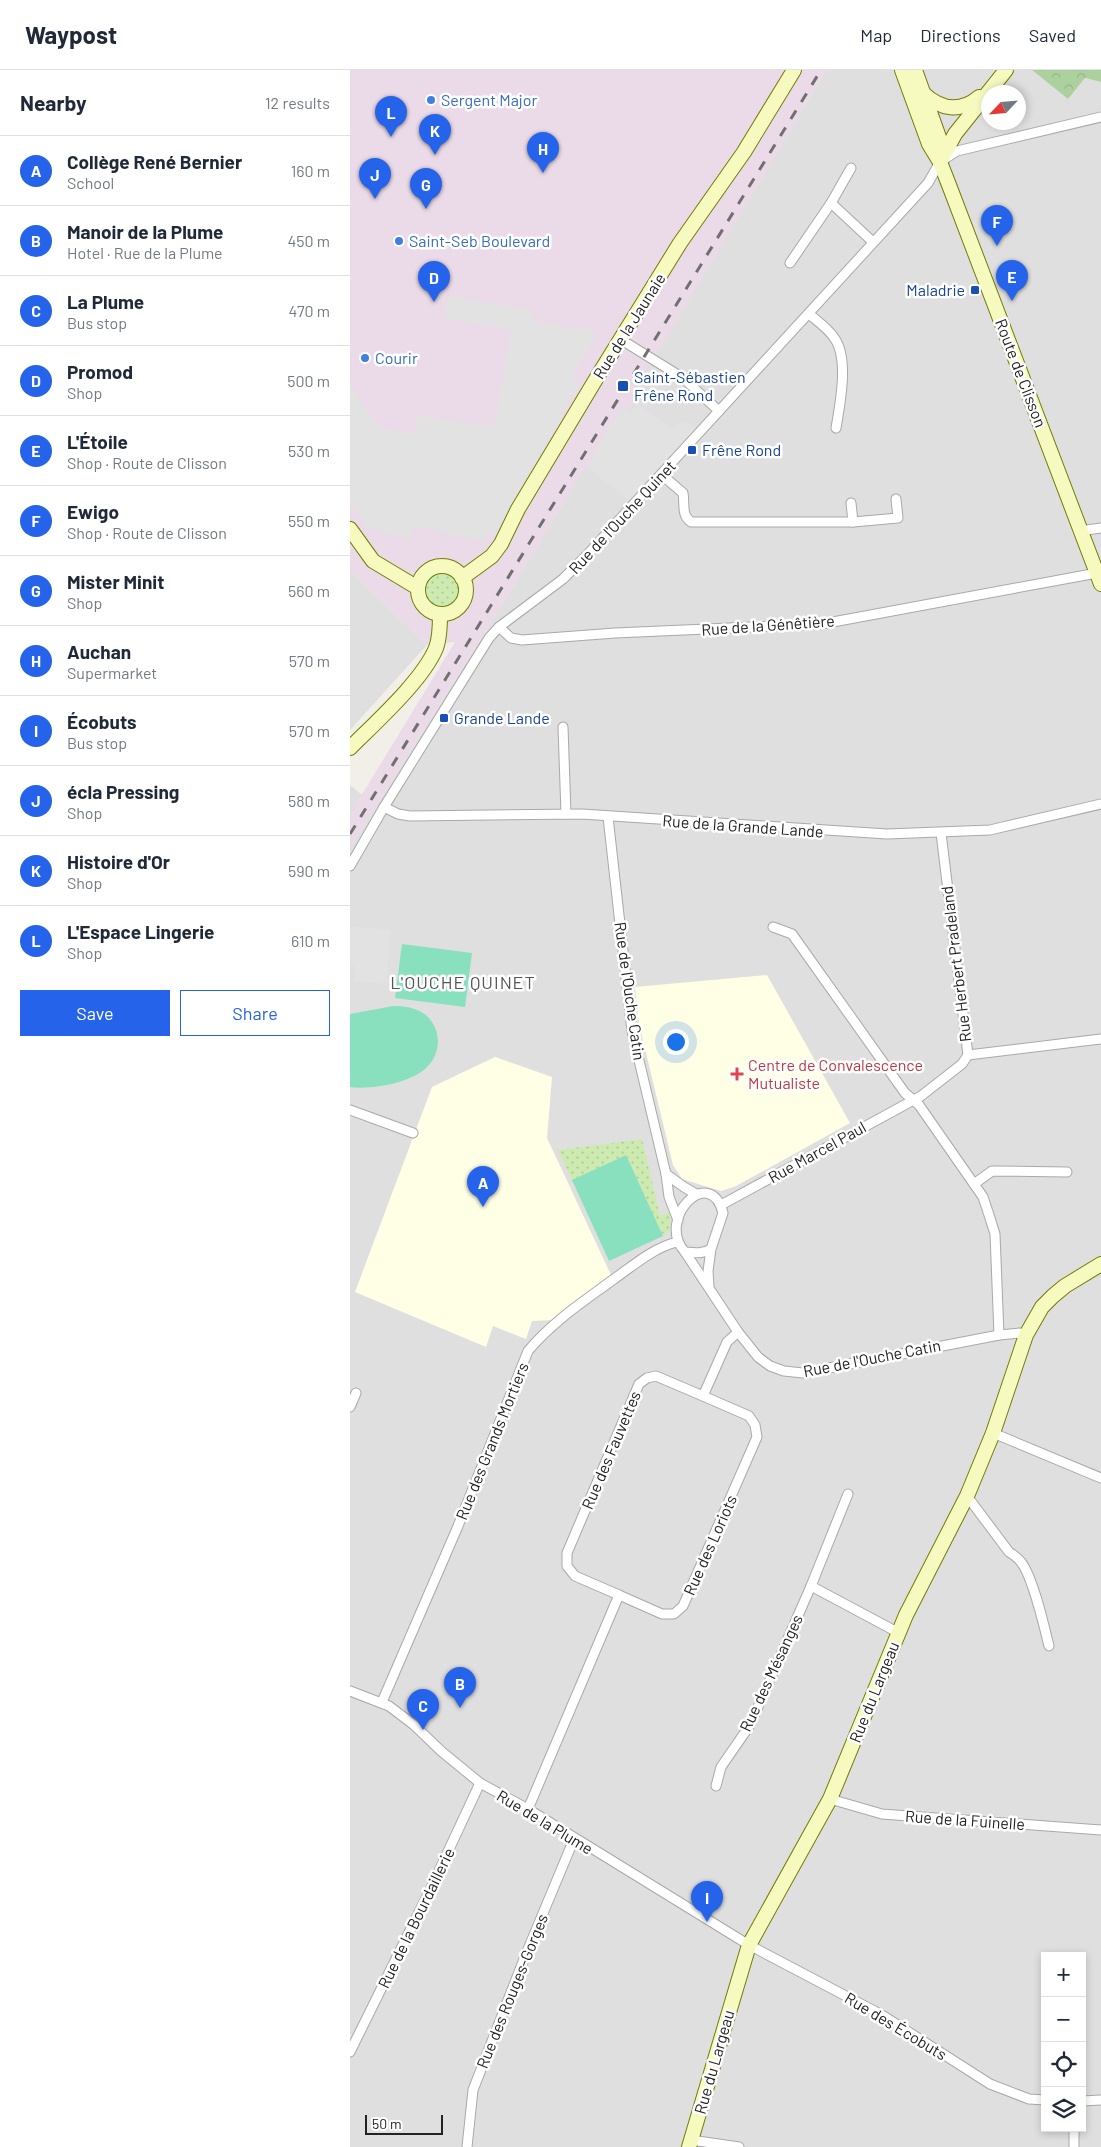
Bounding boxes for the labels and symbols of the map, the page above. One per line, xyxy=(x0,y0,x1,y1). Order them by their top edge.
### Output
north arrow xyxy=(981,85,1026,130)
place label: Sergent Major xyxy=(441,90,537,109)
marker: Sergent Major xyxy=(425,94,437,106)
pin: L xyxy=(375,96,407,137)
pin: K xyxy=(419,114,451,155)
pin: H xyxy=(527,132,559,173)
pin: J xyxy=(359,158,391,199)
pin: G xyxy=(410,168,442,209)
pin: F xyxy=(981,205,1013,246)
place label: Saint-Seb Boulevard xyxy=(409,231,550,250)
marker: Saint-Seb Boulevard xyxy=(393,235,405,247)
pin: E xyxy=(996,260,1028,301)
pin: D xyxy=(418,261,450,302)
street label: Rue de la Jaunaie xyxy=(588,269,669,382)
place label: Maladrie xyxy=(906,280,965,299)
marker: Maladrie xyxy=(969,284,981,296)
street label: Route de Clisson xyxy=(992,316,1051,430)
place label: Courir xyxy=(375,348,418,367)
marker: Courir xyxy=(359,352,371,364)
place label: Saint-Sébastien Frêne Rond xyxy=(634,367,746,404)
marker: Saint-Sébastien Frêne Rond xyxy=(616,379,630,393)
place label: Frêne Rond xyxy=(702,440,781,459)
marker: Frêne Rond xyxy=(686,444,698,456)
street label: Rue de l'Ouche Quinet xyxy=(564,456,679,577)
street label: Rue de la Génêtière xyxy=(701,610,835,639)
place label: Grande Lande xyxy=(454,708,550,727)
marker: Grande Lande xyxy=(438,712,450,724)
street label: Rue de la Grande Lande xyxy=(662,810,824,841)
street label: Rue Herbert Pradeland xyxy=(937,885,974,1043)
street label: Rue de l'Ouche Catin xyxy=(611,920,650,1061)
district label: L'OUCHE QUINET xyxy=(390,971,536,993)
your location xyxy=(663,1029,689,1055)
place label: Centre de Convalescence Mutualiste xyxy=(748,1055,923,1092)
marker: Centre de Convalescence Mutualiste xyxy=(730,1067,744,1081)
street label: Rue Marcel Paul xyxy=(764,1117,869,1186)
pin: A xyxy=(467,1166,499,1207)
street label: Rue de l'Ouche Catin xyxy=(802,1335,942,1380)
street label: Rue des Grands Mortiers xyxy=(451,1359,532,1522)
street label: Rue des Fauvettes xyxy=(577,1388,644,1512)
street label: Rue des Loriots xyxy=(679,1492,740,1598)
street label: Rue des Mésanges xyxy=(735,1611,806,1734)
street label: Rue du Largeau xyxy=(845,1639,902,1745)
pin: B xyxy=(444,1667,476,1708)
pin: C xyxy=(407,1689,439,1730)
street label: Rue de la Plume xyxy=(494,1785,597,1858)
street label: Rue de la Fuinelle xyxy=(904,1806,1026,1833)
street label: Rue de la Bourdaillerie xyxy=(373,1844,458,1991)
pin: I xyxy=(691,1881,723,1922)
street label: Rue des Rouges-Gorges xyxy=(472,1911,551,2071)
street label: Rue des Écobuts xyxy=(842,1988,951,2063)
street label: Rue du Largeau xyxy=(690,2008,737,2116)
scale bar xyxy=(365,2112,442,2135)

